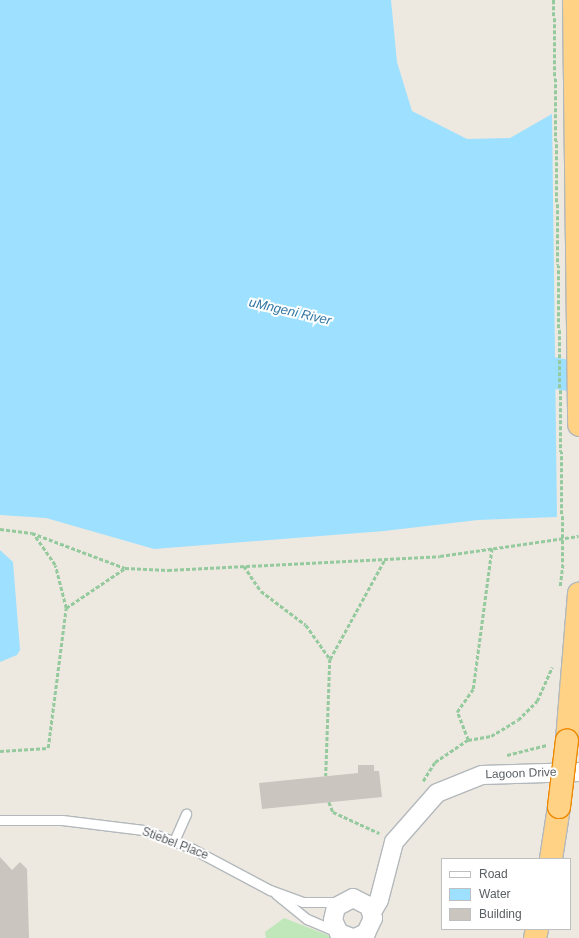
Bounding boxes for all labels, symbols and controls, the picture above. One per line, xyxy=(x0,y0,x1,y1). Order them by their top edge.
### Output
water label: uMngeni River xyxy=(247,295,333,329)
street label: Lagoon Drive xyxy=(485,766,557,782)
street label: Stiebel Place xyxy=(140,825,210,863)
legend xyxy=(441,858,571,930)
text: Road xyxy=(479,867,508,881)
text: Water xyxy=(479,887,511,901)
text: Building xyxy=(479,907,522,921)

